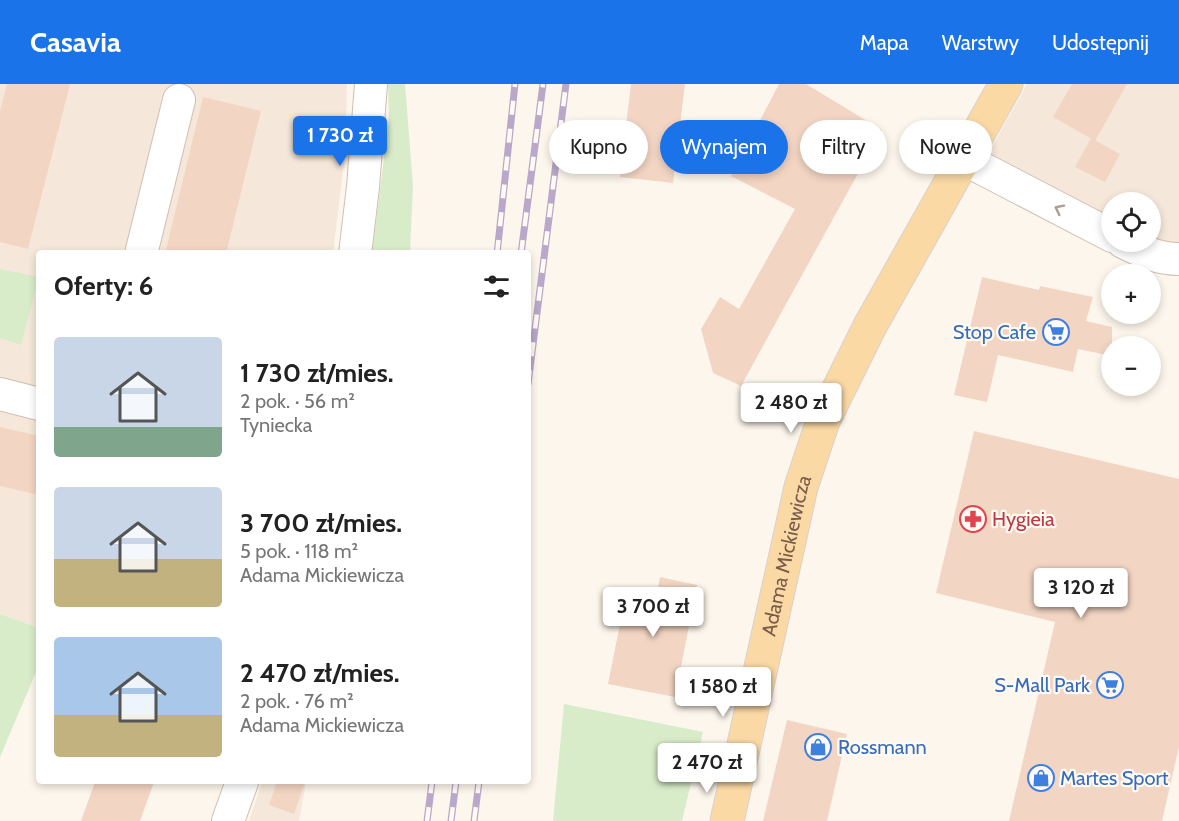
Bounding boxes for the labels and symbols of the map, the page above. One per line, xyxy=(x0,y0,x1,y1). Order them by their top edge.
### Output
pin: 1 730 zł xyxy=(278,116,402,167)
one-way arrow xyxy=(1055,205,1066,216)
supermarket icon: Stop Cafe xyxy=(1041,317,1071,347)
place label: Stop Cafe xyxy=(953,320,1036,344)
pin: 2 480 zł xyxy=(729,383,853,434)
street label: Adama Mickiewicza xyxy=(756,471,816,638)
pharmacy icon: Hygieia xyxy=(958,504,988,534)
place label: Hygieia xyxy=(992,507,1055,531)
pin: 3 120 zł xyxy=(1019,568,1143,619)
pin: 3 700 zł xyxy=(591,587,715,638)
pin: 1 580 zł xyxy=(661,667,785,718)
supermarket icon: S-Mall Park xyxy=(1095,670,1125,700)
place label: S-Mall Park xyxy=(994,673,1090,697)
shop icon: Rossmann xyxy=(803,732,833,762)
place label: Rossmann xyxy=(838,735,927,759)
pin: 2 470 zł xyxy=(645,743,769,794)
shop icon: Martes Sport xyxy=(1026,763,1056,793)
place label: Martes Sport xyxy=(1060,766,1169,790)

